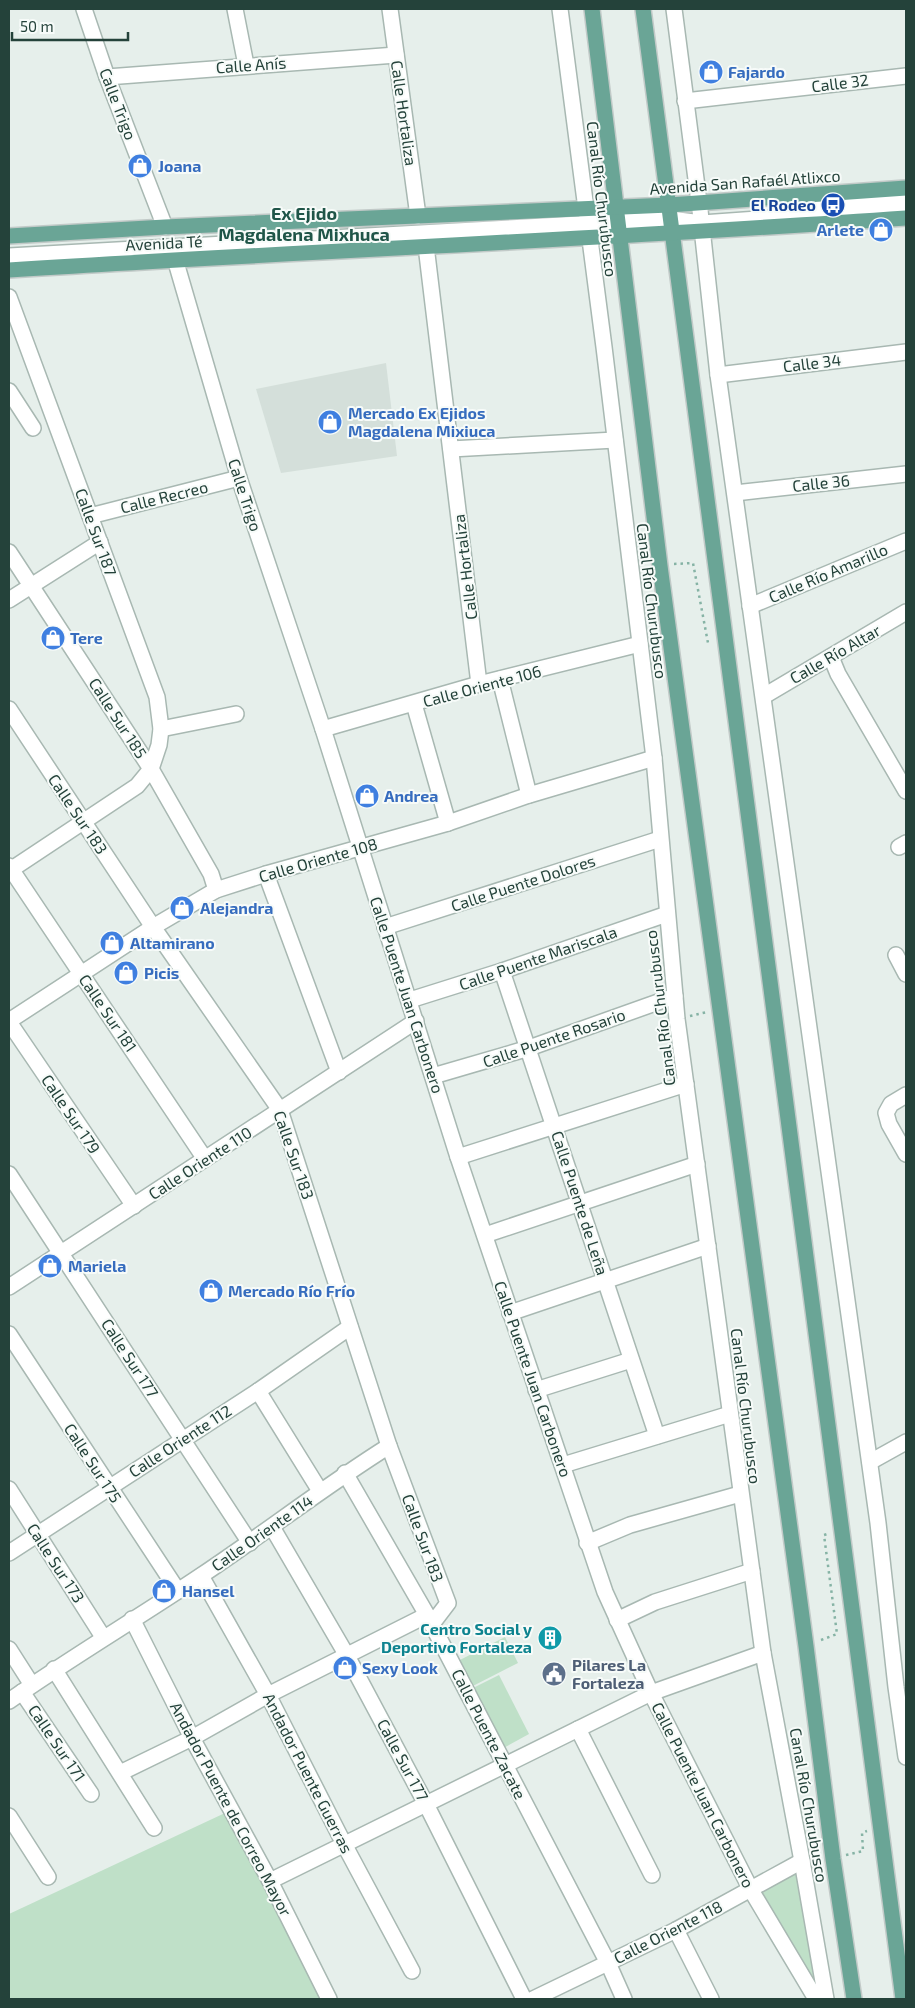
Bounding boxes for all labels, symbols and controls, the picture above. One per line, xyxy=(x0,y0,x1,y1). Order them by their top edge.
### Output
scale bar xyxy=(12,10,129,42)
text: 50 m xyxy=(20,17,54,35)
street label: Calle Anís xyxy=(215,53,287,76)
street label: Calle Hortaliza xyxy=(388,59,421,167)
shop icon: Fajardo xyxy=(698,59,724,85)
place label: Fajardo xyxy=(728,62,785,81)
street label: Calle Trigo xyxy=(96,65,141,142)
street label: Calle 32 xyxy=(810,70,870,95)
street label: Canal Río Churubusco xyxy=(584,120,621,278)
shop icon: Joana xyxy=(127,153,153,179)
place label: Joana xyxy=(158,156,201,175)
street label: Avenida San Rafaél Atlixco xyxy=(649,165,841,198)
bus stop icon: El Rodeo xyxy=(820,192,846,218)
place label: El Rodeo xyxy=(751,195,816,214)
district label: Ex Ejido Magdalena Mixhuca xyxy=(218,202,390,245)
shop icon: Arlete xyxy=(868,217,894,243)
place label: Arlete xyxy=(817,220,864,239)
street label: Avenida Té xyxy=(125,231,203,254)
street label: Calle 34 xyxy=(782,350,842,375)
place label: Mercado Ex Ejidos Magdalena Mixiuca xyxy=(348,403,495,440)
shop icon: Mercado Ex Ejidos Magdalena Mixiuca xyxy=(317,409,343,435)
street label: Calle Trigo xyxy=(225,456,266,534)
street label: Calle 36 xyxy=(791,470,851,495)
street label: Calle Recreo xyxy=(118,476,210,517)
street label: Calle Sur 187 xyxy=(72,486,121,578)
street label: Calle Hortaliza xyxy=(449,513,480,621)
street label: Canal Río Churubusco xyxy=(634,522,671,680)
street label: Calle Río Amarillo xyxy=(765,539,890,606)
street label: Calle Río Altar xyxy=(786,620,884,687)
shop icon: Tere xyxy=(40,625,66,651)
place label: Tere xyxy=(70,628,103,647)
street label: Calle Oriente 106 xyxy=(421,661,543,710)
street label: Calle Sur 185 xyxy=(85,674,151,761)
street label: Calle Sur 183 xyxy=(45,770,112,857)
shop icon: Andrea xyxy=(354,783,380,809)
place label: Andrea xyxy=(384,786,438,805)
street label: Calle Oriente 108 xyxy=(256,834,379,886)
street label: Calle Puente Dolores xyxy=(448,850,597,915)
street label: Calle Puente Juan Carbonero xyxy=(367,894,448,1096)
shop icon: Alejandra xyxy=(169,895,195,921)
place label: Alejandra xyxy=(200,898,273,917)
street label: Calle Puente Mariscala xyxy=(456,922,619,993)
street label: Canal Río Churubusco xyxy=(641,929,678,1087)
shop icon: Altamirano xyxy=(99,930,125,956)
place label: Altamirano xyxy=(130,933,215,952)
shop icon: Picis xyxy=(113,960,139,986)
place label: Picis xyxy=(144,963,179,982)
street label: Calle Sur 181 xyxy=(75,970,141,1055)
street label: Calle Puente Rosario xyxy=(480,1004,628,1071)
street label: Calle Sur 179 xyxy=(38,1071,105,1157)
street label: Calle Sur 183 xyxy=(270,1108,318,1202)
street label: Calle Oriente 110 xyxy=(145,1122,255,1203)
street label: Calle Puente de Leña xyxy=(548,1128,613,1277)
shop icon: Mariela xyxy=(37,1253,63,1279)
place label: Mariela xyxy=(68,1256,126,1275)
shop icon: Mercado Río Frío xyxy=(198,1278,224,1304)
street label: Calle Puente Juan Carbonero xyxy=(491,1278,576,1479)
place label: Mercado Río Frío xyxy=(228,1281,355,1300)
street label: Calle Sur 177 xyxy=(98,1315,163,1401)
street label: Canal Río Churubusco xyxy=(728,1327,765,1485)
street label: Calle Oriente 112 xyxy=(125,1400,235,1481)
street label: Calle Sur 175 xyxy=(61,1420,126,1506)
street label: Calle Oriente 114 xyxy=(207,1490,316,1575)
street label: Calle Sur 183 xyxy=(399,1491,448,1584)
street label: Calle Sur 173 xyxy=(24,1519,89,1606)
shop icon: Hansel xyxy=(151,1578,177,1604)
place label: Hansel xyxy=(182,1581,235,1600)
place label: Centro Social y Deportivo Fortaleza xyxy=(381,1619,532,1656)
building icon: Centro Social y Deportivo Fortaleza xyxy=(537,1625,563,1651)
shop icon: Sexy Look xyxy=(332,1655,358,1681)
place label: Pilares La Fortaleza xyxy=(572,1655,646,1692)
place label: Sexy Look xyxy=(362,1658,438,1678)
public building icon: Pilares La Fortaleza xyxy=(541,1661,567,1687)
street label: Calle Puente Zacate xyxy=(448,1666,530,1802)
street label: Andador Puente Guerras xyxy=(260,1689,357,1856)
street label: Andador Puente de Correo Mayor xyxy=(167,1698,296,1920)
street label: Calle Puente Juan Carbonero xyxy=(648,1699,759,1891)
street label: Calle Sur 171 xyxy=(25,1701,90,1785)
street label: Calle Sur 177 xyxy=(374,1716,433,1804)
street label: Canal Río Churubusco xyxy=(787,1726,832,1884)
street label: Calle Oriente 118 xyxy=(610,1896,725,1967)

